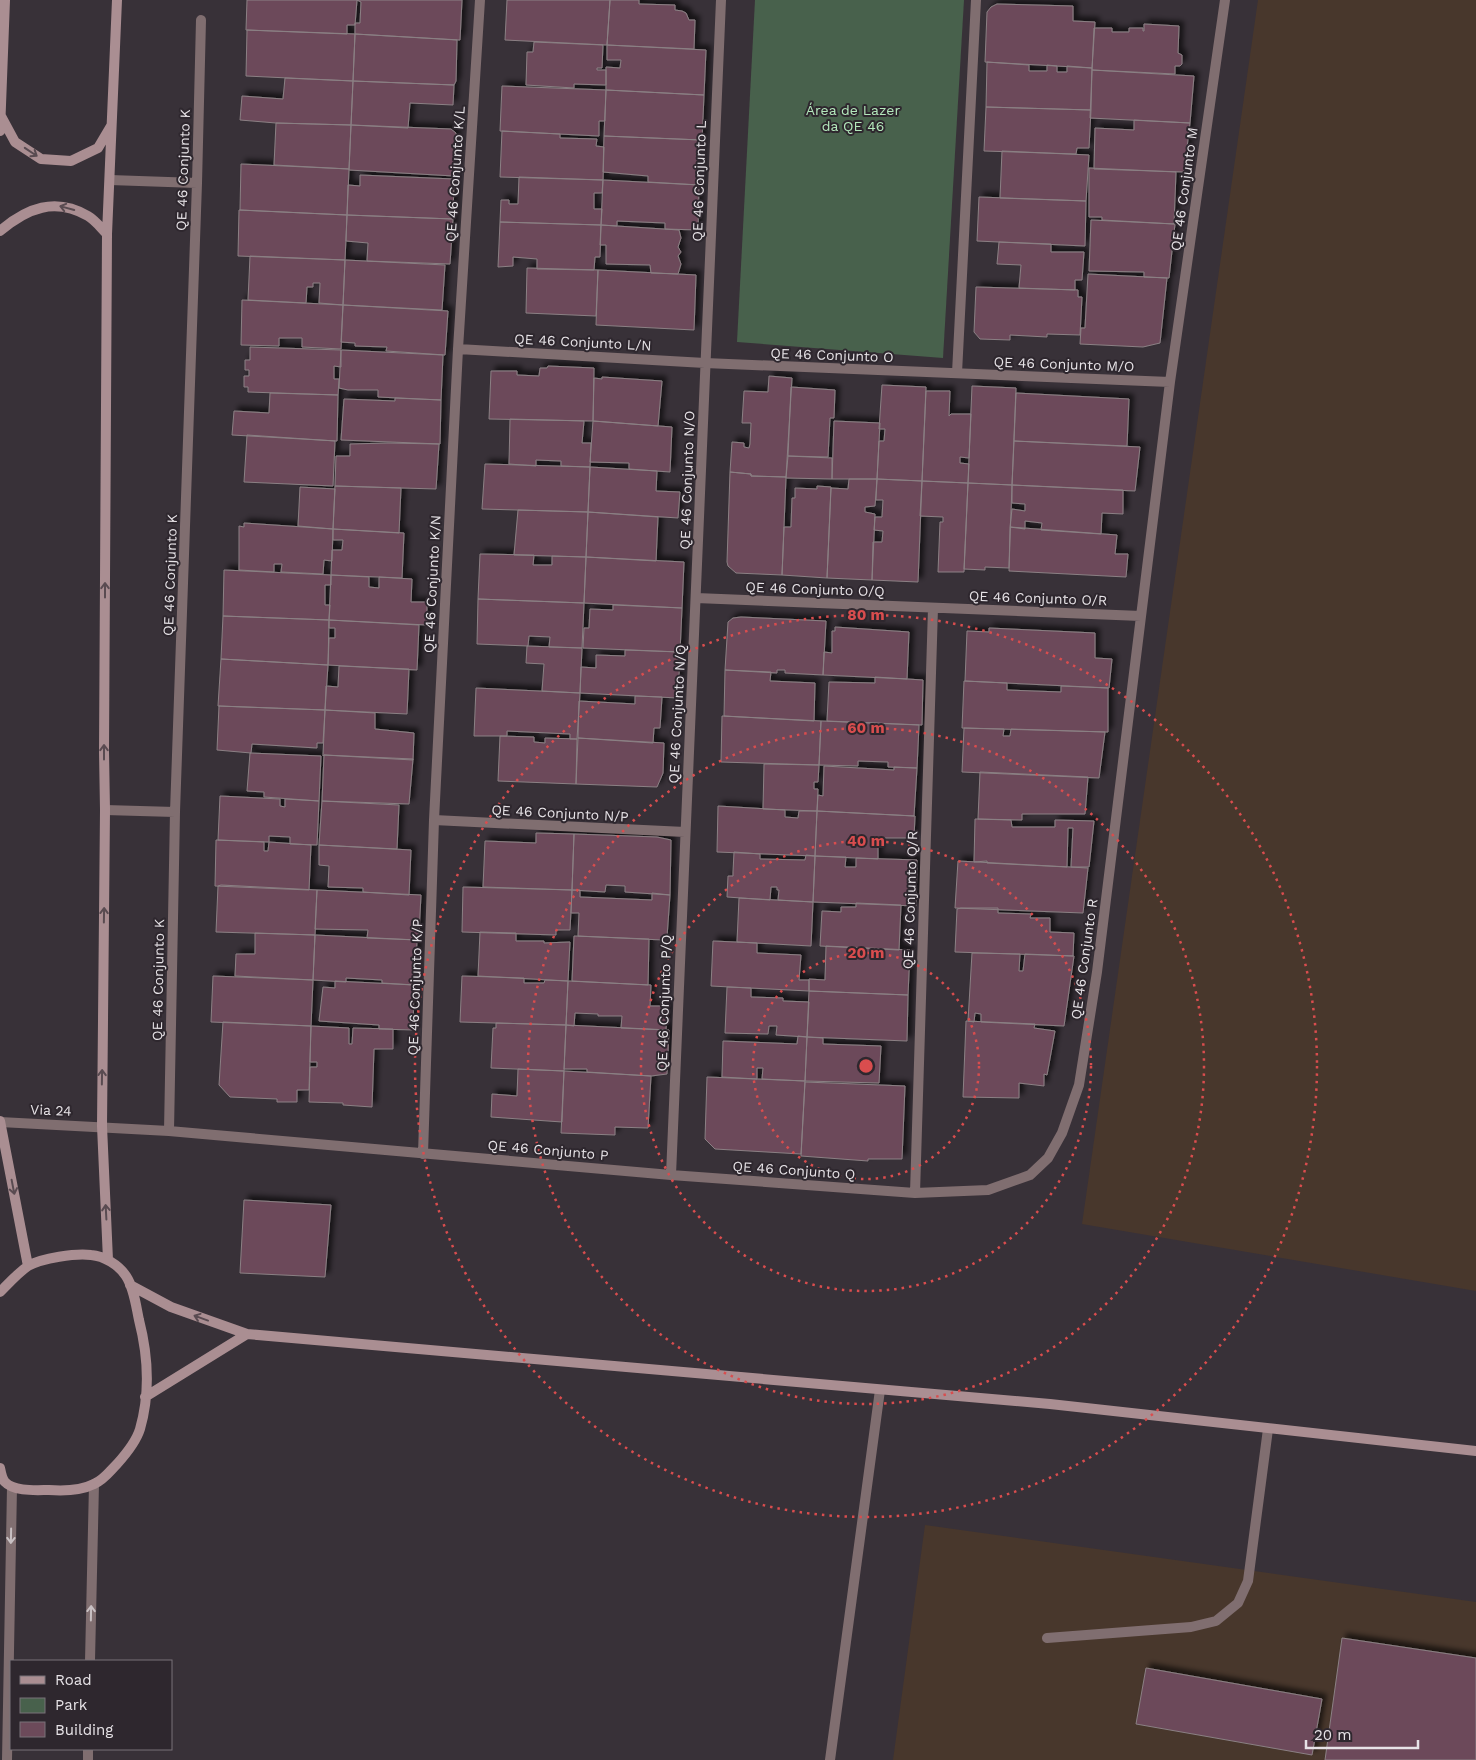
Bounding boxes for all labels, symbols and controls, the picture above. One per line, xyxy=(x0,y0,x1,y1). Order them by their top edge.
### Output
park label: Área de Lazer da QE 46 xyxy=(806,102,900,134)
street label: QE 46 Conjunto K/L xyxy=(442,105,468,243)
street label: QE 46 Conjunto K xyxy=(173,109,193,231)
street label: QE 46 Conjunto L xyxy=(689,120,709,242)
street label: QE 46 Conjunto M xyxy=(1167,126,1201,252)
one-way arrow xyxy=(24,147,38,157)
one-way arrow xyxy=(60,203,76,213)
street label: QE 46 Conjunto L/N xyxy=(514,330,652,354)
street label: QE 46 Conjunto O xyxy=(770,345,894,365)
street label: QE 46 Conjunto M/O xyxy=(993,354,1135,374)
street label: QE 46 Conjunto N/O xyxy=(677,410,697,550)
street label: QE 46 Conjunto K xyxy=(160,514,180,636)
street label: QE 46 Conjunto K/N xyxy=(420,515,444,653)
street label: QE 46 Conjunto O/Q xyxy=(745,579,885,599)
one-way arrow xyxy=(100,582,110,598)
street label: QE 46 Conjunto O/R xyxy=(969,588,1107,608)
text: 80 m xyxy=(847,606,885,624)
street label: QE 46 Conjunto N/Q xyxy=(665,644,689,784)
text: 60 m xyxy=(847,719,885,737)
one-way arrow xyxy=(99,745,109,761)
street label: QE 46 Conjunto N/P xyxy=(491,801,629,825)
street label: QE 46 Conjunto Q/R xyxy=(900,831,920,969)
text: 40 m xyxy=(847,832,885,850)
street label: QE 46 Conjunto R xyxy=(1068,897,1100,1021)
one-way arrow xyxy=(99,907,109,924)
street label: QE 46 Conjunto K xyxy=(149,919,167,1041)
street label: QE 46 Conjunto K/P xyxy=(405,919,425,1055)
street label: QE 46 Conjunto P/Q xyxy=(654,934,674,1072)
text: 20 m xyxy=(847,944,885,962)
centre of rings xyxy=(857,1057,875,1075)
one-way arrow xyxy=(97,1070,107,1086)
street label: Via 24 xyxy=(30,1101,72,1119)
street label: QE 46 Conjunto P xyxy=(487,1137,609,1163)
street label: QE 46 Conjunto Q xyxy=(732,1158,856,1182)
one-way arrow xyxy=(9,1178,18,1194)
one-way arrow xyxy=(101,1204,111,1220)
one-way arrow xyxy=(194,1313,210,1322)
one-way arrow xyxy=(6,1528,16,1544)
one-way arrow xyxy=(86,1605,96,1621)
legend xyxy=(10,1660,172,1750)
text: Road xyxy=(55,1671,92,1689)
text: Park xyxy=(55,1696,88,1714)
scale bar xyxy=(1306,1718,1418,1750)
text: Building xyxy=(55,1721,113,1739)
text: 20 m xyxy=(1314,1726,1352,1744)

